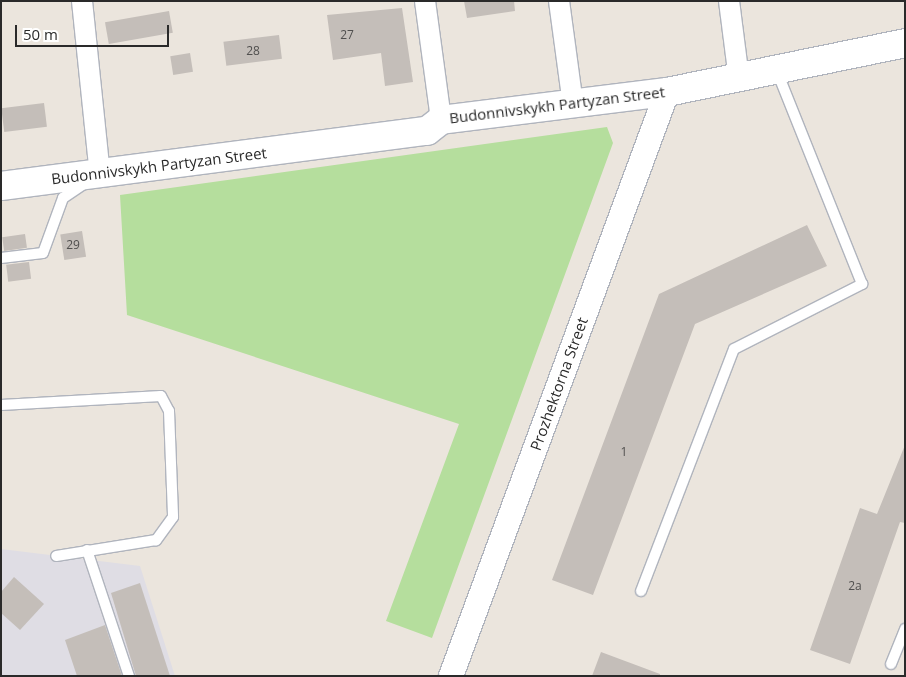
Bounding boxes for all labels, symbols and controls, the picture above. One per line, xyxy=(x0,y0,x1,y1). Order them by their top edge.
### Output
scale bar xyxy=(18,15,171,47)
text: 50 m xyxy=(23,24,58,44)
house number: 27 xyxy=(340,28,354,42)
house number: 28 xyxy=(246,44,260,58)
street label: Budonnivskykh Partyzan Street xyxy=(448,83,666,127)
street label: Budonnivskykh Partyzan Street xyxy=(50,144,268,188)
house number: 29 xyxy=(66,238,80,252)
street label: Prozhektorna Street xyxy=(527,315,591,453)
house number: 1 xyxy=(621,445,627,459)
house number: 2а xyxy=(848,579,862,593)

